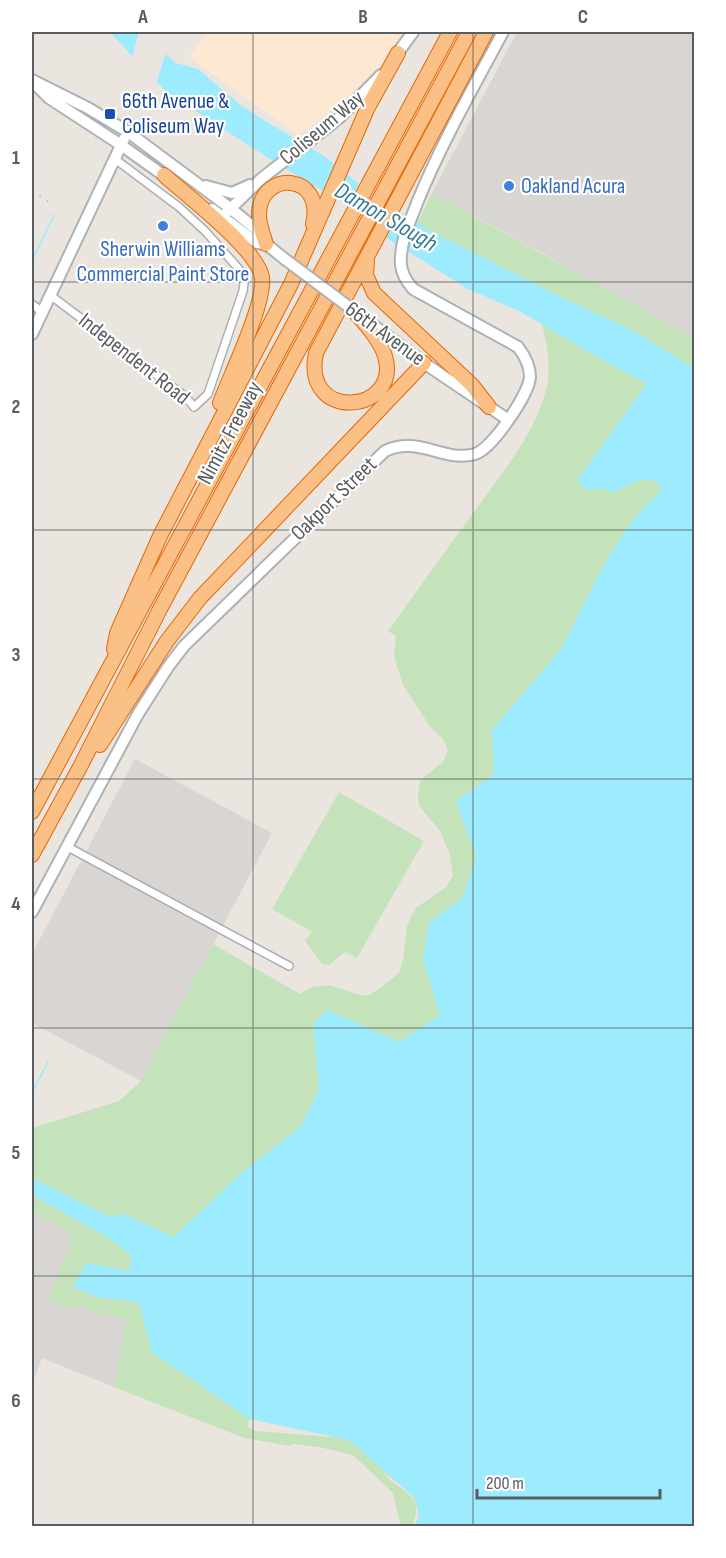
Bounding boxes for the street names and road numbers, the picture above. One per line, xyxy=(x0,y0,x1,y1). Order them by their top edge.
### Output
street label: Coliseum Way xyxy=(274,84,370,171)
street label: 66th Avenue xyxy=(340,296,430,372)
street label: Independent Road xyxy=(73,307,195,411)
street label: Nimitz Freeway xyxy=(192,377,269,489)
street label: Oakport Street xyxy=(285,451,383,547)

